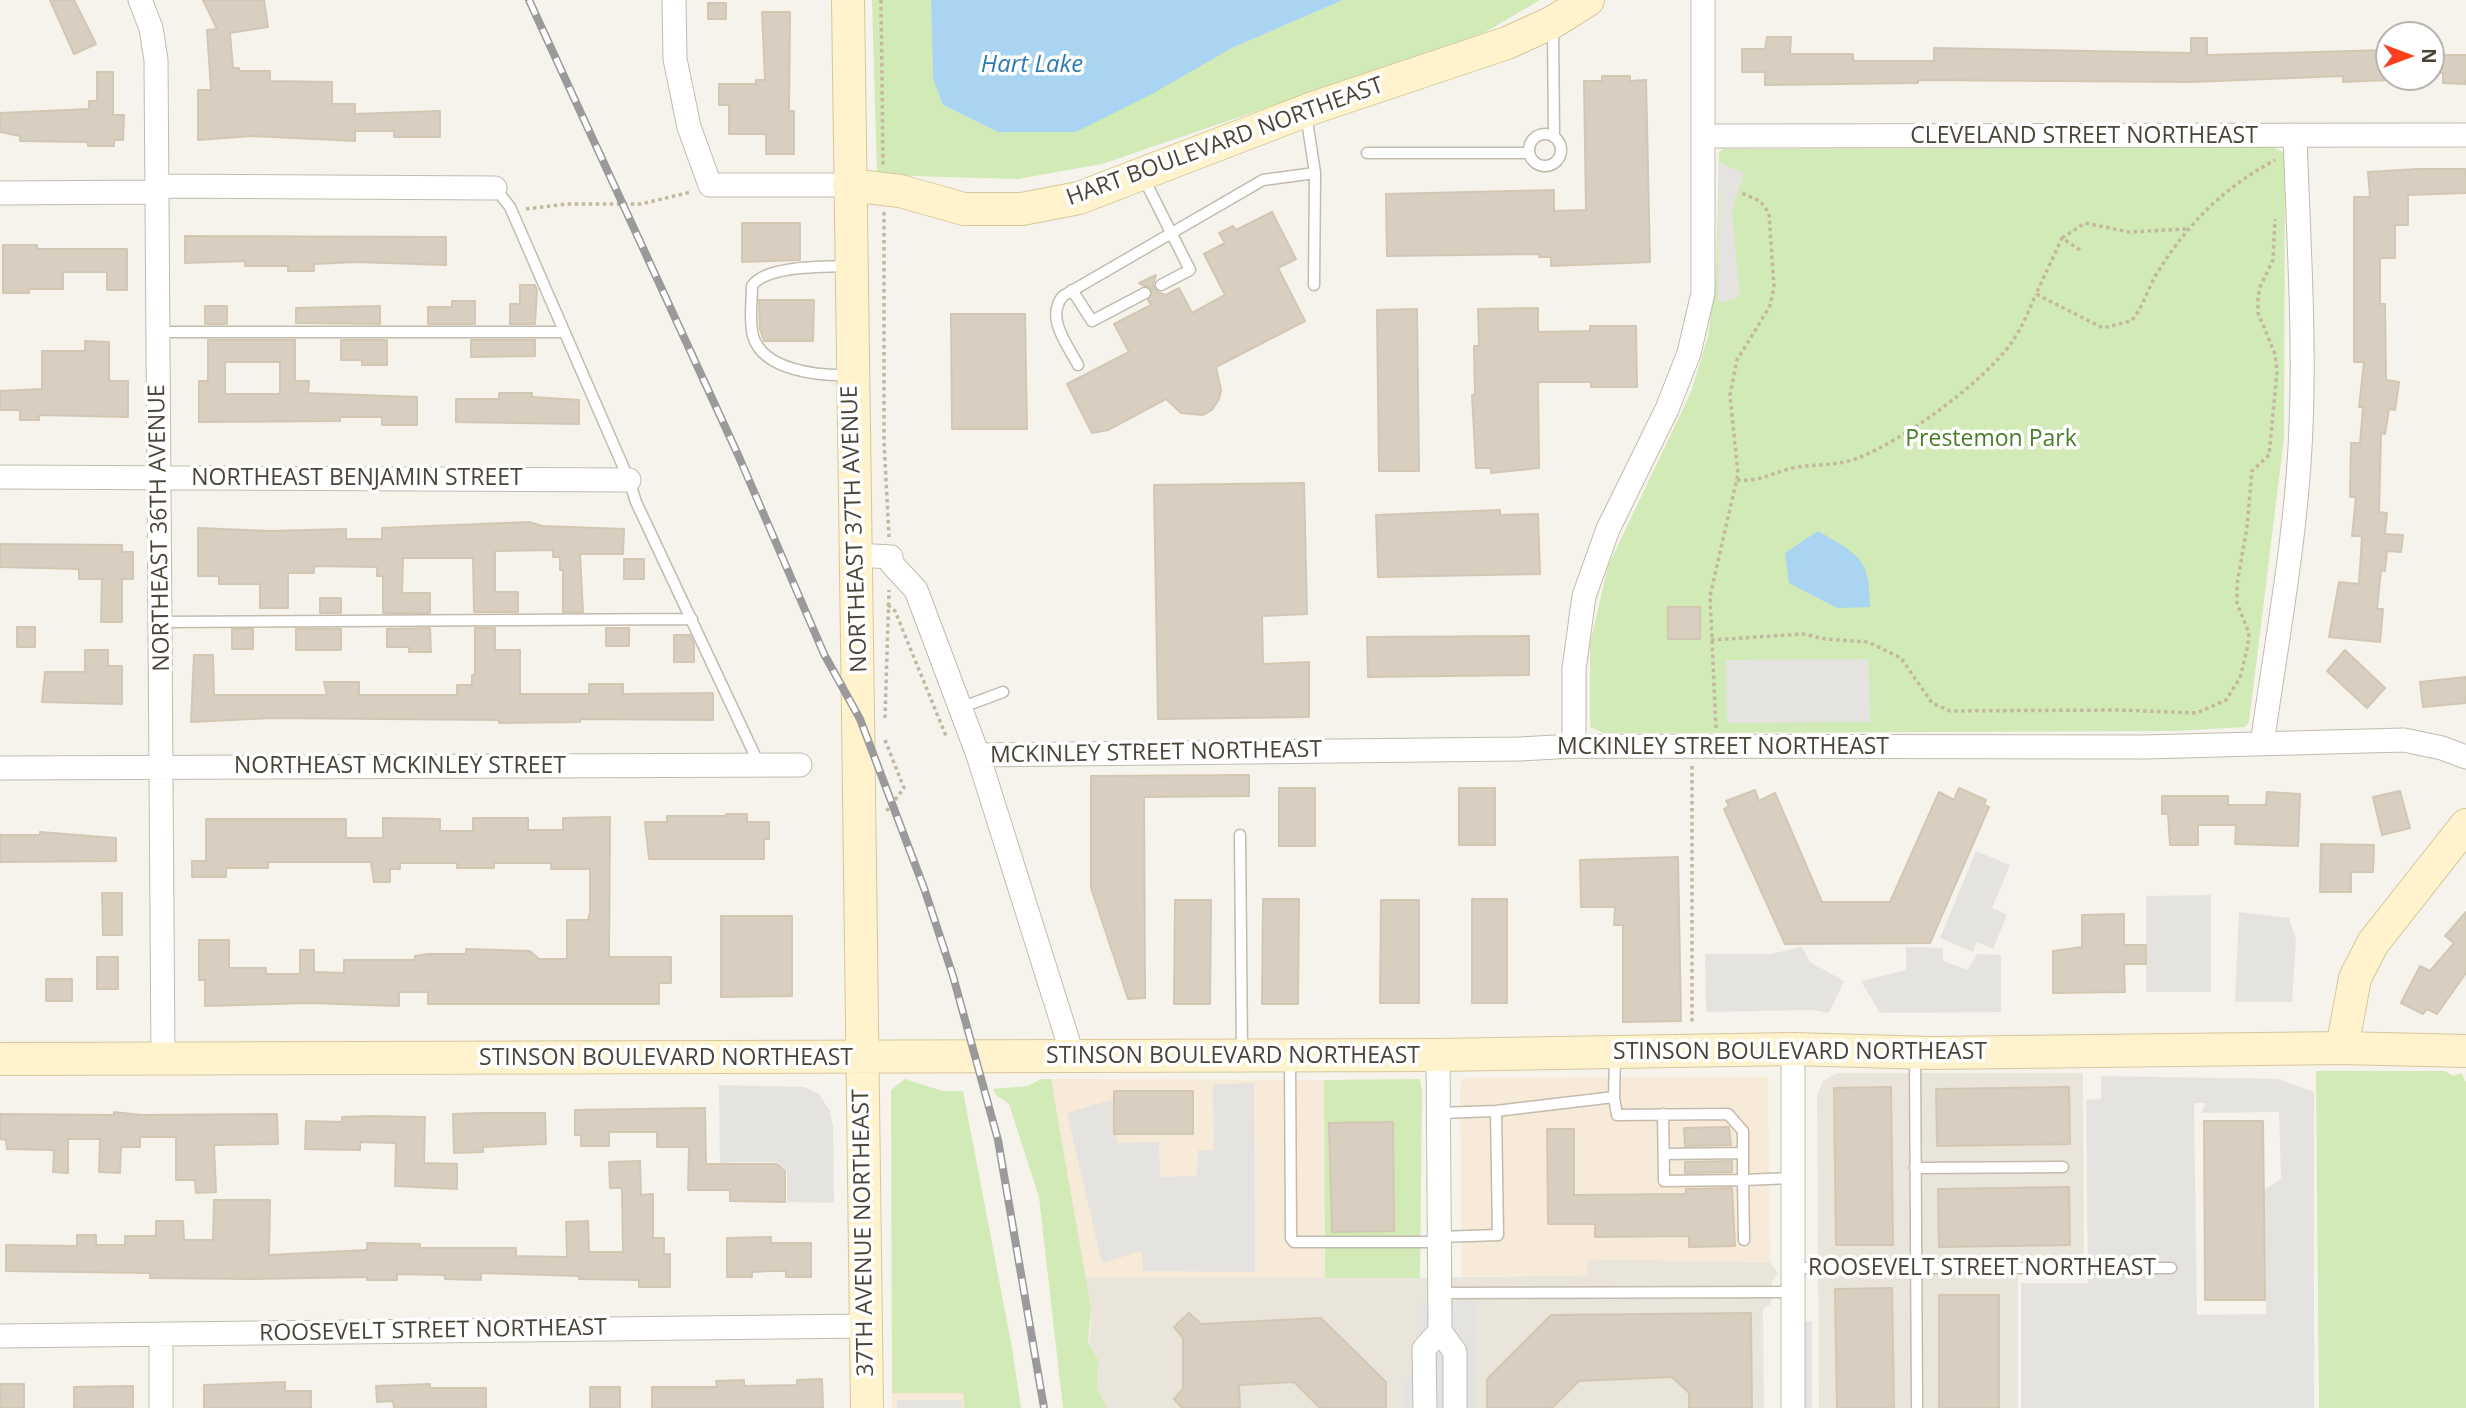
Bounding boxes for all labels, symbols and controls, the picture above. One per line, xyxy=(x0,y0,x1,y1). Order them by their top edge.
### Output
north arrow xyxy=(2375,21,2445,91)
text: N xyxy=(2416,48,2442,64)
water label: Hart Lake xyxy=(981,51,1083,79)
street label: HART BOULEVARD NORTHEAST xyxy=(1063,72,1387,212)
street label: CLEVELAND STREET NORTHEAST xyxy=(1910,122,2258,150)
street label: NORTHEAST 36TH AVENUE xyxy=(144,384,176,672)
street label: NORTHEAST 37TH AVENUE xyxy=(836,385,874,673)
park label: Prestemon Park xyxy=(1905,425,2077,453)
street label: NORTHEAST BENJAMIN STREET xyxy=(191,464,523,492)
street label: MCKINLEY STREET NORTHEAST xyxy=(1557,733,1889,761)
street label: MCKINLEY STREET NORTHEAST xyxy=(990,736,1322,770)
street label: NORTHEAST MCKINLEY STREET xyxy=(234,752,566,780)
street label: STINSON BOULEVARD NORTHEAST xyxy=(1613,1038,1987,1066)
street label: STINSON BOULEVARD NORTHEAST xyxy=(1046,1042,1420,1070)
street label: STINSON BOULEVARD NORTHEAST xyxy=(479,1044,853,1072)
street label: 37TH AVENUE NORTHEAST xyxy=(848,1089,880,1377)
street label: ROOSEVELT STREET NORTHEAST xyxy=(1808,1254,2156,1282)
street label: ROOSEVELT STREET NORTHEAST xyxy=(259,1314,607,1348)

